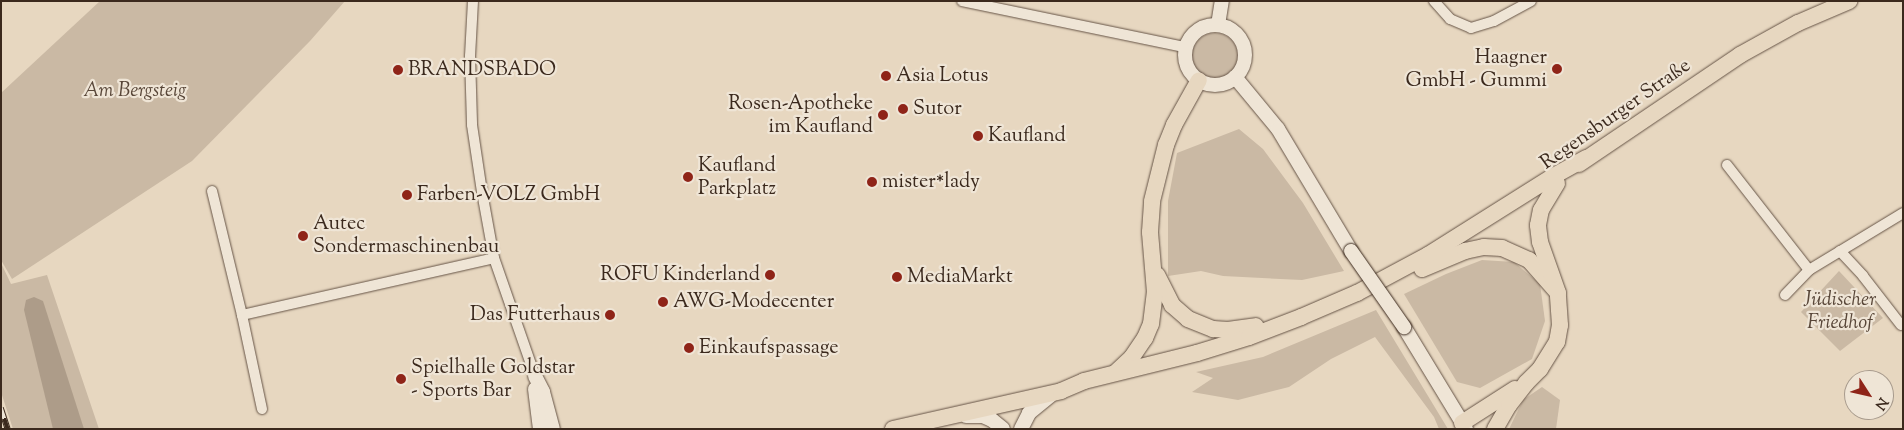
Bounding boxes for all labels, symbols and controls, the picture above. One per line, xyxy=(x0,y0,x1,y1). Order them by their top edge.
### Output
place label: Haagner GmbH - Gummi xyxy=(1406,46,1547,93)
street label: Regensburger Straße xyxy=(1536,54,1696,176)
place label: BRANDSBADO xyxy=(408,58,556,82)
marker: Haagner GmbH - Gummi xyxy=(1551,63,1563,75)
marker: BRANDSBADO xyxy=(392,64,404,76)
place label: Asia Lotus xyxy=(896,64,988,88)
marker: Asia Lotus xyxy=(880,70,892,82)
park label: Am Bergsteig xyxy=(83,79,187,103)
place label: Rosen-Apotheke im Kaufland xyxy=(728,92,873,139)
place label: Sutor xyxy=(913,97,962,121)
marker: Sutor xyxy=(897,103,909,115)
marker: Rosen-Apotheke im Kaufland xyxy=(877,109,889,121)
place label: Kaufland xyxy=(988,124,1066,148)
marker: Kaufland xyxy=(972,130,984,142)
place label: Kaufland Parkplatz xyxy=(698,154,776,201)
place label: mister*lady xyxy=(882,170,980,194)
marker: Kaufland Parkplatz xyxy=(682,171,694,183)
marker: mister*lady xyxy=(866,176,878,188)
place label: Farben-VOLZ GmbH xyxy=(417,183,600,207)
marker: Farben-VOLZ GmbH xyxy=(401,189,413,201)
place label: Autec Sondermaschinenbau xyxy=(313,213,499,260)
marker: Autec Sondermaschinenbau xyxy=(297,230,309,242)
place label: ROFU Kinderland xyxy=(600,263,760,287)
place label: MediaMarkt xyxy=(907,265,1013,289)
marker: ROFU Kinderland xyxy=(764,269,776,281)
marker: MediaMarkt xyxy=(891,271,903,283)
park label: Jüdischer Friedhof xyxy=(1804,288,1876,335)
place label: AWG-Modecenter xyxy=(673,290,834,314)
marker: AWG-Modecenter xyxy=(657,296,669,308)
place label: Das Futterhaus xyxy=(470,303,600,327)
marker: Das Futterhaus xyxy=(604,309,616,321)
place label: Einkaufspassage xyxy=(699,336,839,360)
marker: Einkaufspassage xyxy=(683,342,695,354)
place label: Spielhalle Goldstar - Sports Bar xyxy=(411,356,575,403)
north arrow xyxy=(1844,370,1894,420)
marker: Spielhalle Goldstar - Sports Bar xyxy=(395,373,407,385)
text: N xyxy=(1869,393,1892,413)

